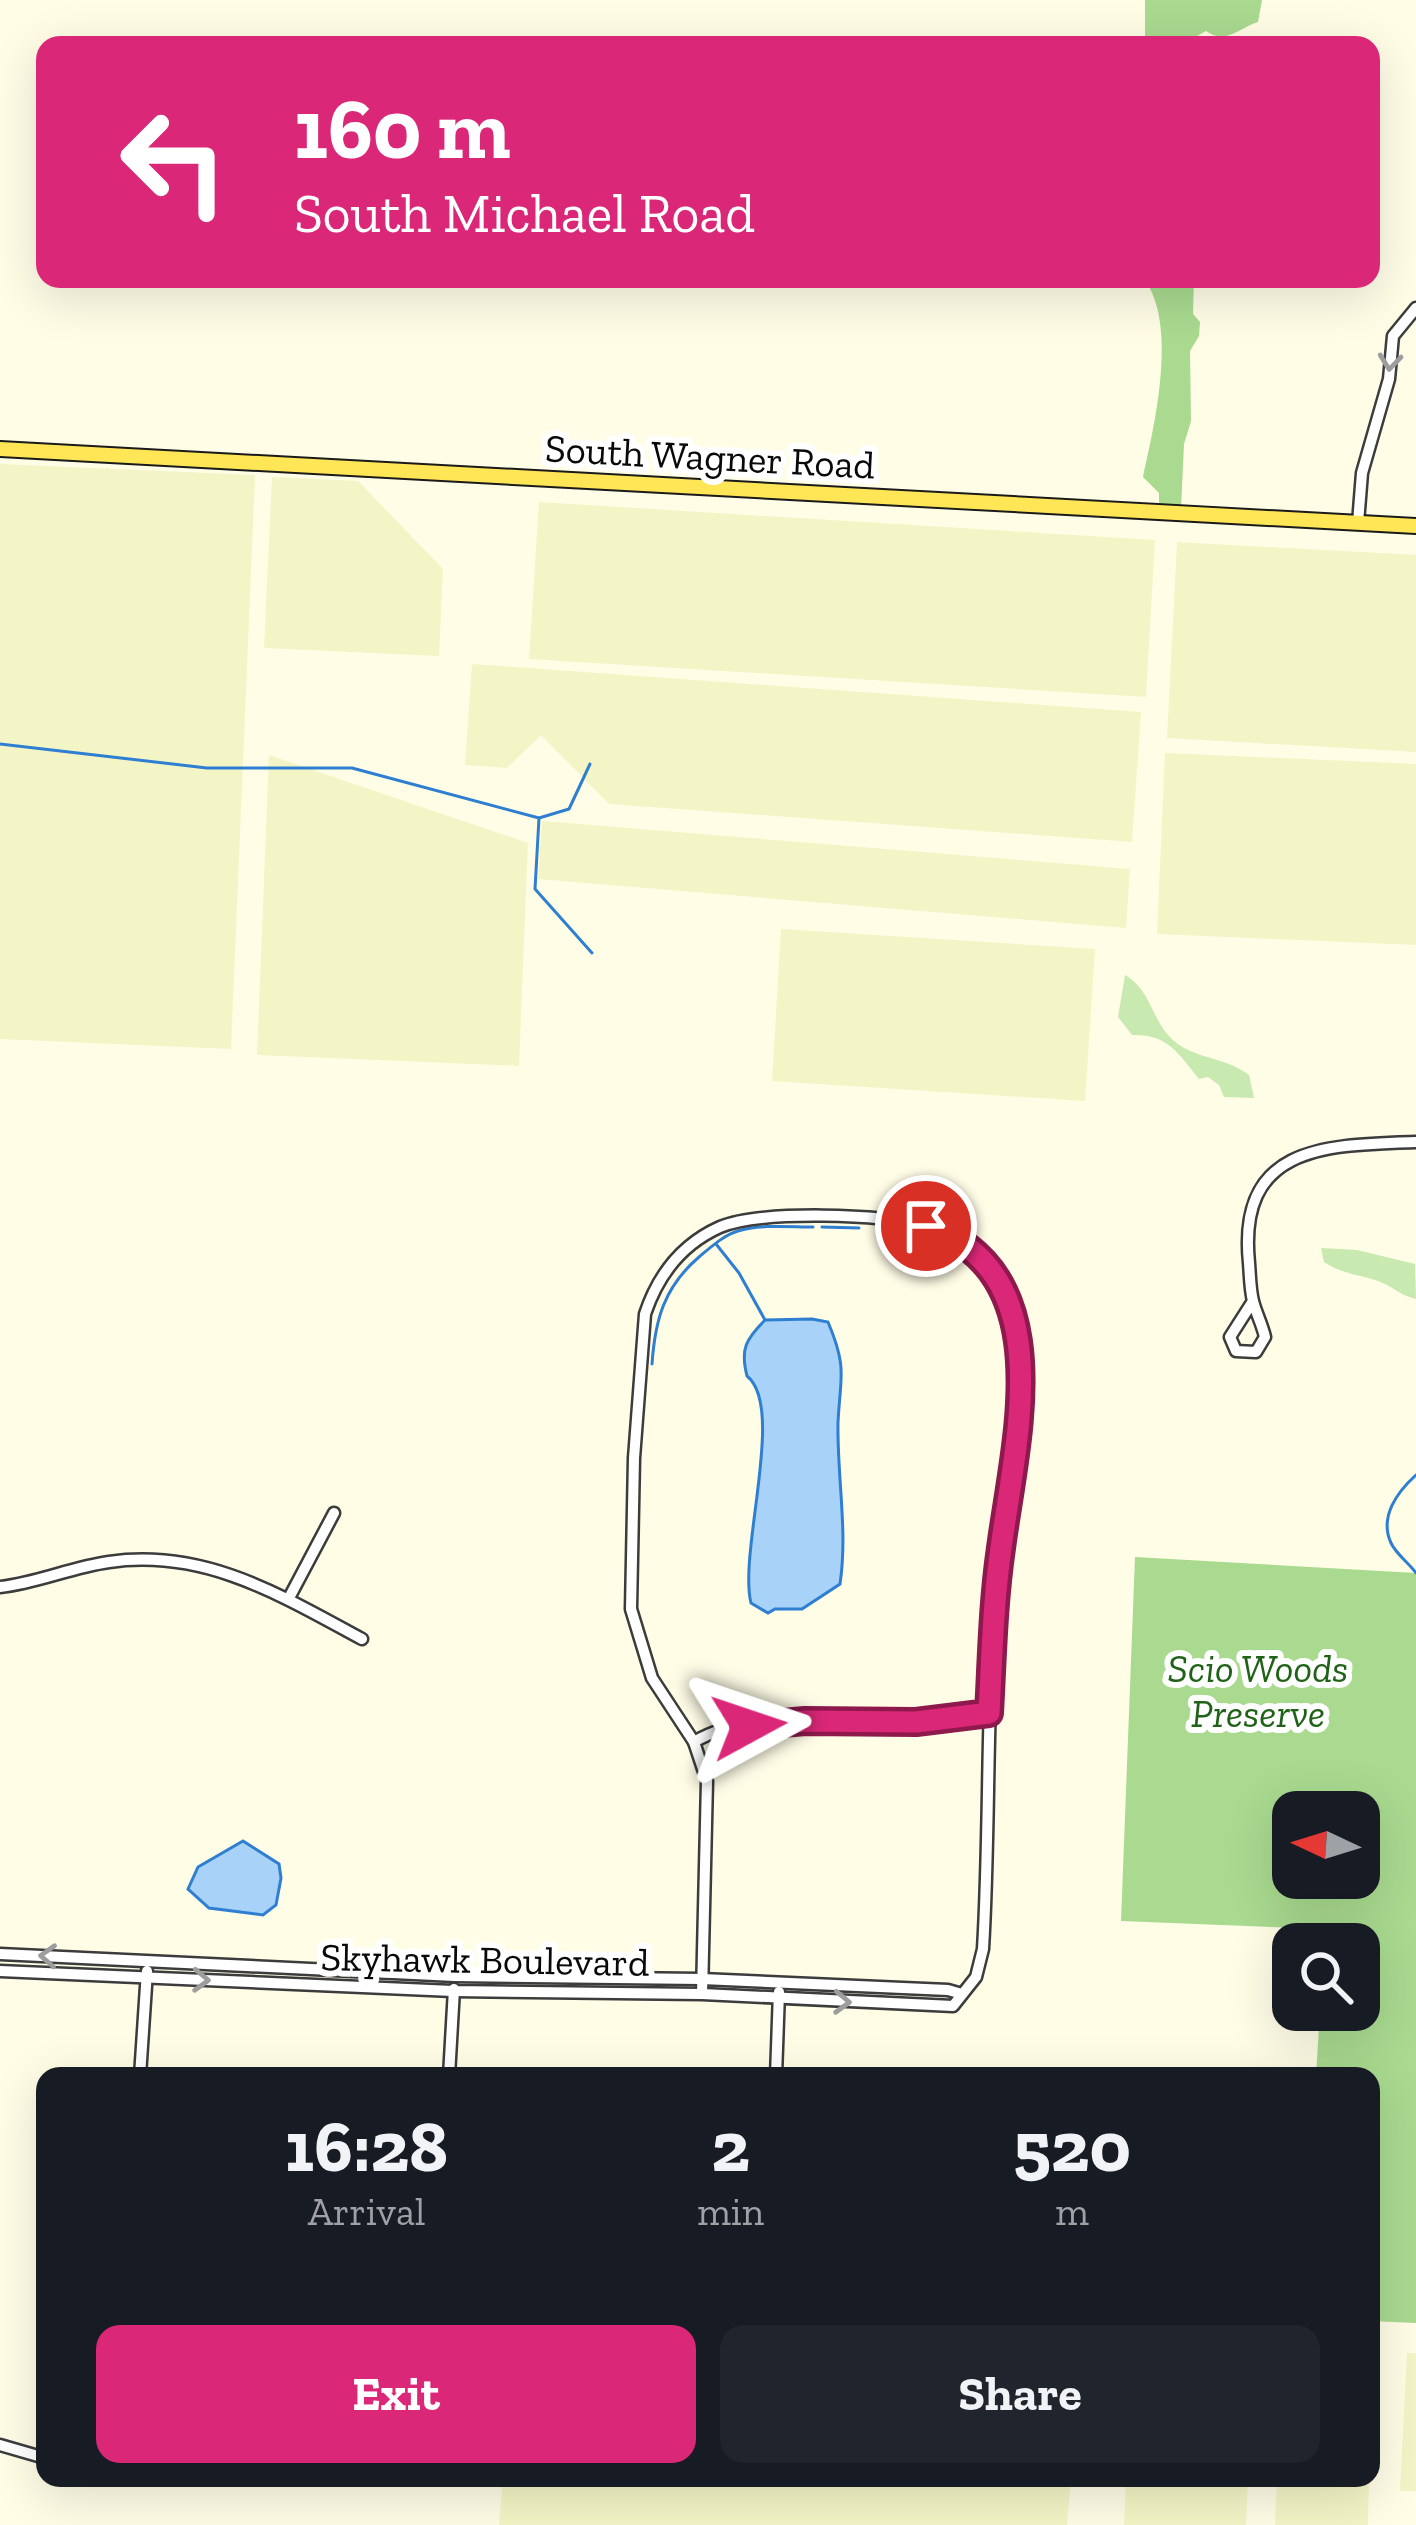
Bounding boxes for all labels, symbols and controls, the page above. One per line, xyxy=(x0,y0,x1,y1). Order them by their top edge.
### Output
text: 160 m xyxy=(294,79,511,180)
icon: left xyxy=(96,84,252,240)
text: South Michael Road xyxy=(294,181,755,246)
one-way arrow xyxy=(1378,353,1403,372)
street label: South Wagner Road xyxy=(544,424,876,489)
pin xyxy=(875,1175,977,1277)
icon: arrive xyxy=(893,1193,959,1259)
park label: Scio Woods Preserve xyxy=(1168,1645,1348,1737)
position arrow xyxy=(686,1663,812,1789)
north arrow xyxy=(1272,1791,1380,1899)
map controls xyxy=(1272,1791,1380,2031)
button: search xyxy=(1272,1923,1380,2031)
street label: Skyhawk Boulevard xyxy=(320,1933,650,1986)
one-way arrow xyxy=(38,1943,57,1969)
one-way arrow xyxy=(192,1967,211,1993)
one-way arrow xyxy=(833,1989,852,2015)
text: 16:28 xyxy=(285,2103,448,2189)
text: 2 xyxy=(711,2103,750,2189)
text: 520 xyxy=(1013,2103,1131,2189)
text: Arrival xyxy=(308,2188,425,2235)
text: min xyxy=(697,2188,764,2235)
text: m xyxy=(1055,2188,1089,2235)
button: Exit xyxy=(96,2325,696,2463)
button: Share xyxy=(720,2325,1320,2463)

